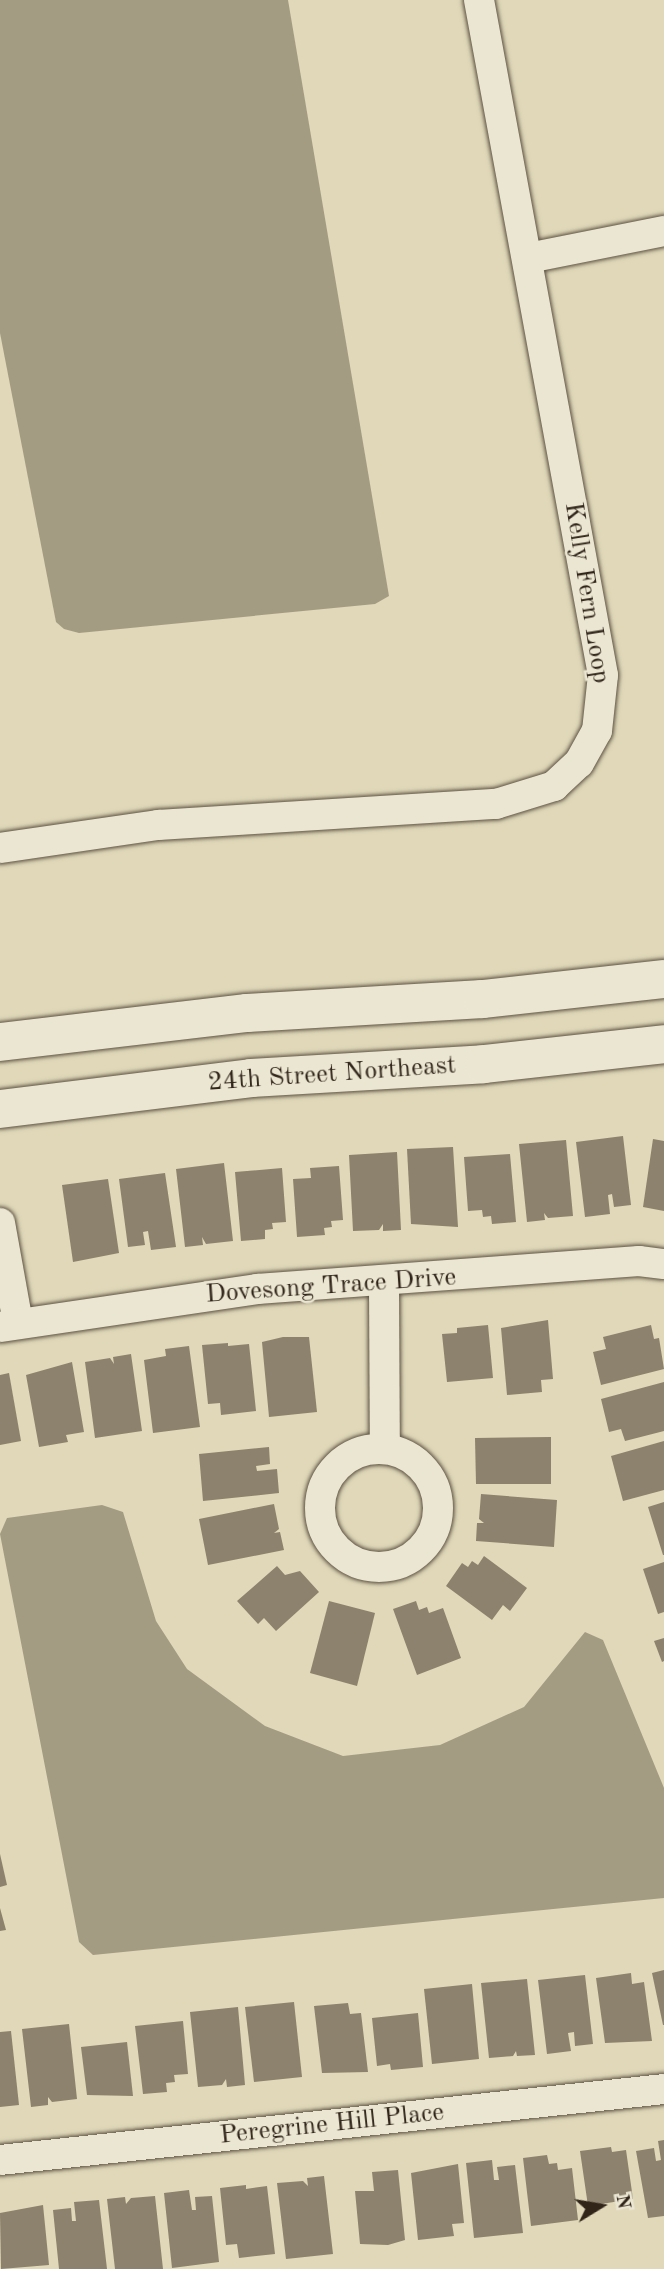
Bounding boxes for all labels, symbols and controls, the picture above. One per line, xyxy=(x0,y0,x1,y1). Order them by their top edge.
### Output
street label: Kelly Fern Loop xyxy=(556,500,616,686)
street label: 24th Street Northeast xyxy=(207,1051,457,1099)
street label: Dovesong Trace Drive xyxy=(205,1263,457,1311)
street label: Peregrine Hill Place xyxy=(218,2098,446,2152)
north arrow xyxy=(566,2171,636,2241)
text: N xyxy=(611,2193,633,2211)

